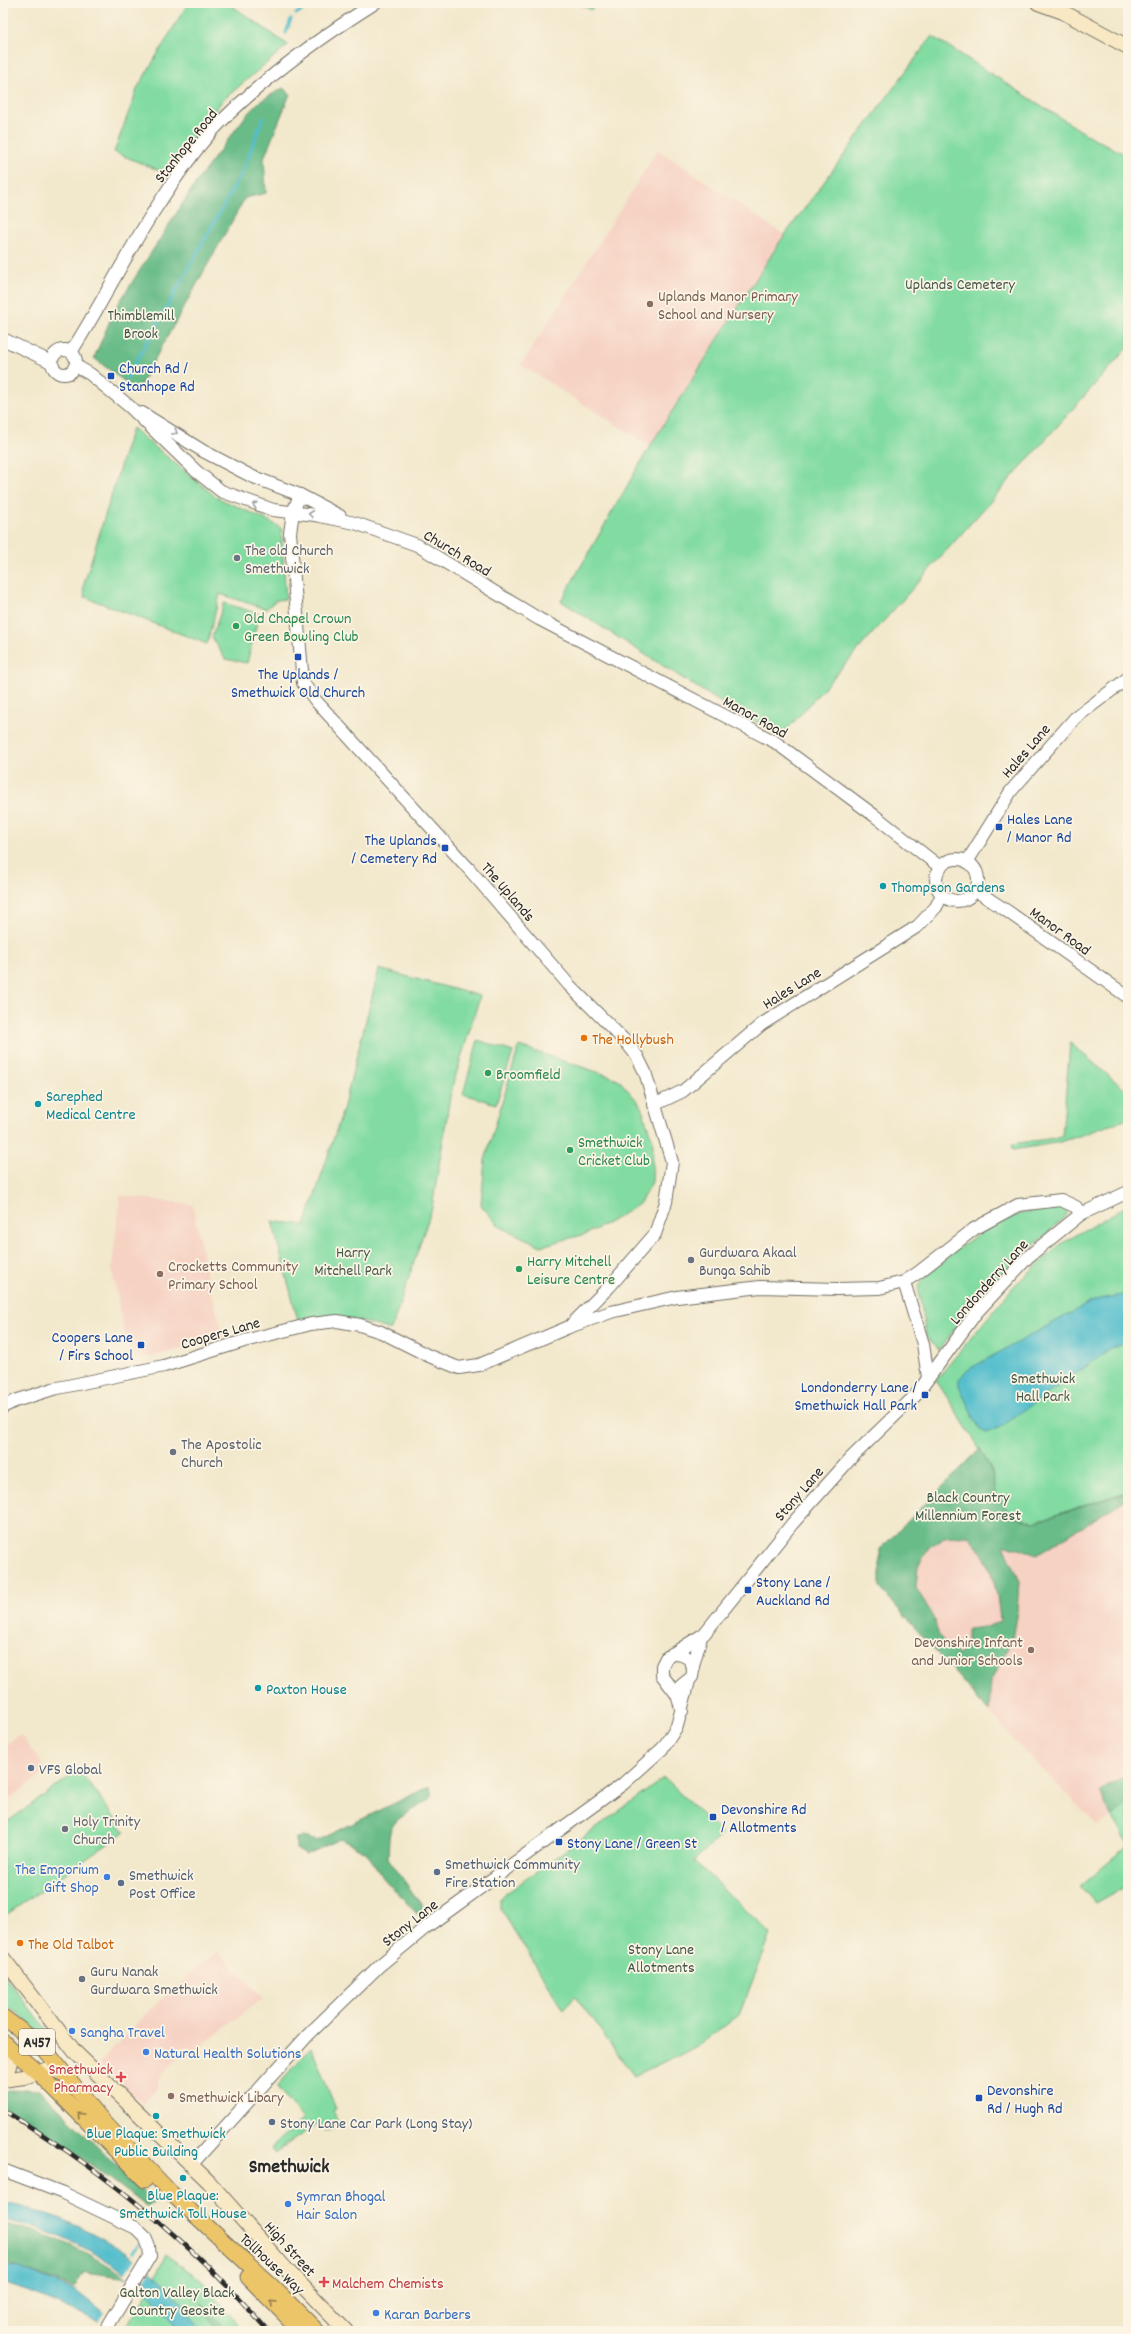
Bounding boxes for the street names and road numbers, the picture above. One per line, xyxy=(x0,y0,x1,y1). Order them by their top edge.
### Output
street label: Stanhope Road xyxy=(150,104,224,189)
street label: Church Road xyxy=(418,525,495,583)
street label: Manor Road xyxy=(718,691,791,745)
street label: Hales Lane xyxy=(997,719,1057,784)
street label: The Uplands xyxy=(475,858,540,928)
street label: Manor Road xyxy=(1024,902,1095,962)
street label: Hales Lane xyxy=(758,962,826,1016)
street label: Londonderry Lane xyxy=(945,1235,1035,1331)
street label: Coopers Lane xyxy=(178,1312,263,1357)
street label: Stony Lane xyxy=(770,1462,830,1527)
street label: Stony Lane xyxy=(377,1895,444,1953)
road number: A457 xyxy=(19,2029,55,2055)
street label: High Street xyxy=(258,2217,320,2283)
street label: Tollhouse Way xyxy=(234,2229,309,2301)

